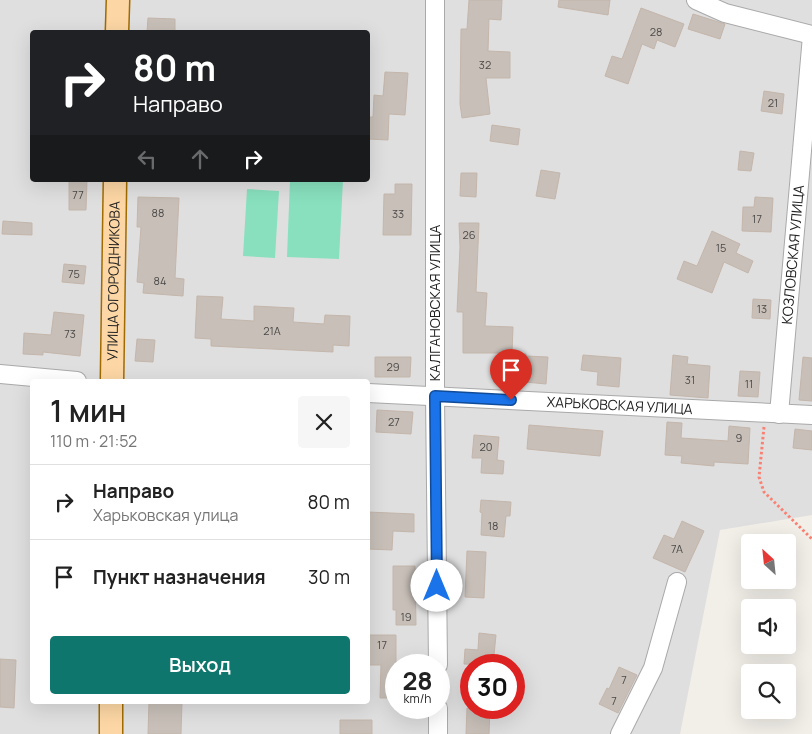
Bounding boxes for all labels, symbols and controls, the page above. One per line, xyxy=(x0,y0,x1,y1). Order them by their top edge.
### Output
house number: 28 xyxy=(650,24,662,39)
text: 80 m xyxy=(133,44,216,92)
icon: right xyxy=(50,50,115,115)
house number: 32 xyxy=(479,57,491,72)
text: Направо xyxy=(133,89,223,119)
house number: 21 xyxy=(768,95,778,110)
icon: left xyxy=(133,145,161,173)
icon: ahead xyxy=(186,145,214,173)
icon: right xyxy=(239,145,267,173)
street label: КОЗЛОВСКАЯ УЛИЦА xyxy=(777,184,808,325)
house number: 77 xyxy=(72,187,84,202)
street label: УЛИЦА ОГОРОДНИКОВА xyxy=(102,201,124,361)
house number: 88 xyxy=(152,205,164,220)
house number: 33 xyxy=(392,206,404,221)
house number: 17 xyxy=(752,211,762,226)
street label: КАЛГАНОВСКАЯ УЛИЦА xyxy=(425,225,444,381)
house number: 26 xyxy=(462,227,476,242)
house number: 15 xyxy=(716,240,726,255)
house number: 75 xyxy=(68,266,80,281)
house number: 84 xyxy=(154,273,166,288)
house number: 13 xyxy=(757,301,767,316)
house number: 21А xyxy=(263,323,281,338)
house number: 73 xyxy=(64,326,76,341)
pin xyxy=(490,349,532,400)
icon: arrive xyxy=(497,356,525,384)
house number: 29 xyxy=(386,359,400,374)
house number: 31 xyxy=(685,372,695,387)
house number: 11 xyxy=(745,376,753,391)
text: 1 мин xyxy=(50,390,126,431)
street label: ХАРЬКОВСКАЯ УЛИЦА xyxy=(546,392,693,418)
button: close xyxy=(298,396,350,448)
house number: 27 xyxy=(388,414,400,429)
text: 110 m · 21:52 xyxy=(50,430,137,452)
house number: 9 xyxy=(736,430,743,445)
house number: 20 xyxy=(480,439,492,454)
text: Направо xyxy=(93,478,174,504)
icon: right xyxy=(50,488,78,516)
text: 80 m xyxy=(307,489,350,515)
text: Харьковская улица xyxy=(93,504,238,526)
house number: 18 xyxy=(488,518,498,533)
north arrow xyxy=(741,534,796,589)
map controls xyxy=(741,534,796,719)
house number: 7А xyxy=(671,541,683,556)
position arrow xyxy=(410,559,462,611)
icon: arrive xyxy=(50,563,78,591)
text: Пункт назначения xyxy=(93,564,266,590)
text: 30 m xyxy=(308,564,350,590)
button: sound xyxy=(741,599,796,654)
house number: 19 xyxy=(400,609,412,624)
button: Выход xyxy=(50,636,350,694)
house number: 17 xyxy=(377,637,387,652)
speed limit sign: 30 xyxy=(460,654,525,719)
text: 28 xyxy=(402,663,433,698)
button: search xyxy=(741,664,796,719)
house number: 7 xyxy=(621,672,627,687)
text: km/h xyxy=(404,690,431,707)
house number: 7 xyxy=(611,693,617,708)

